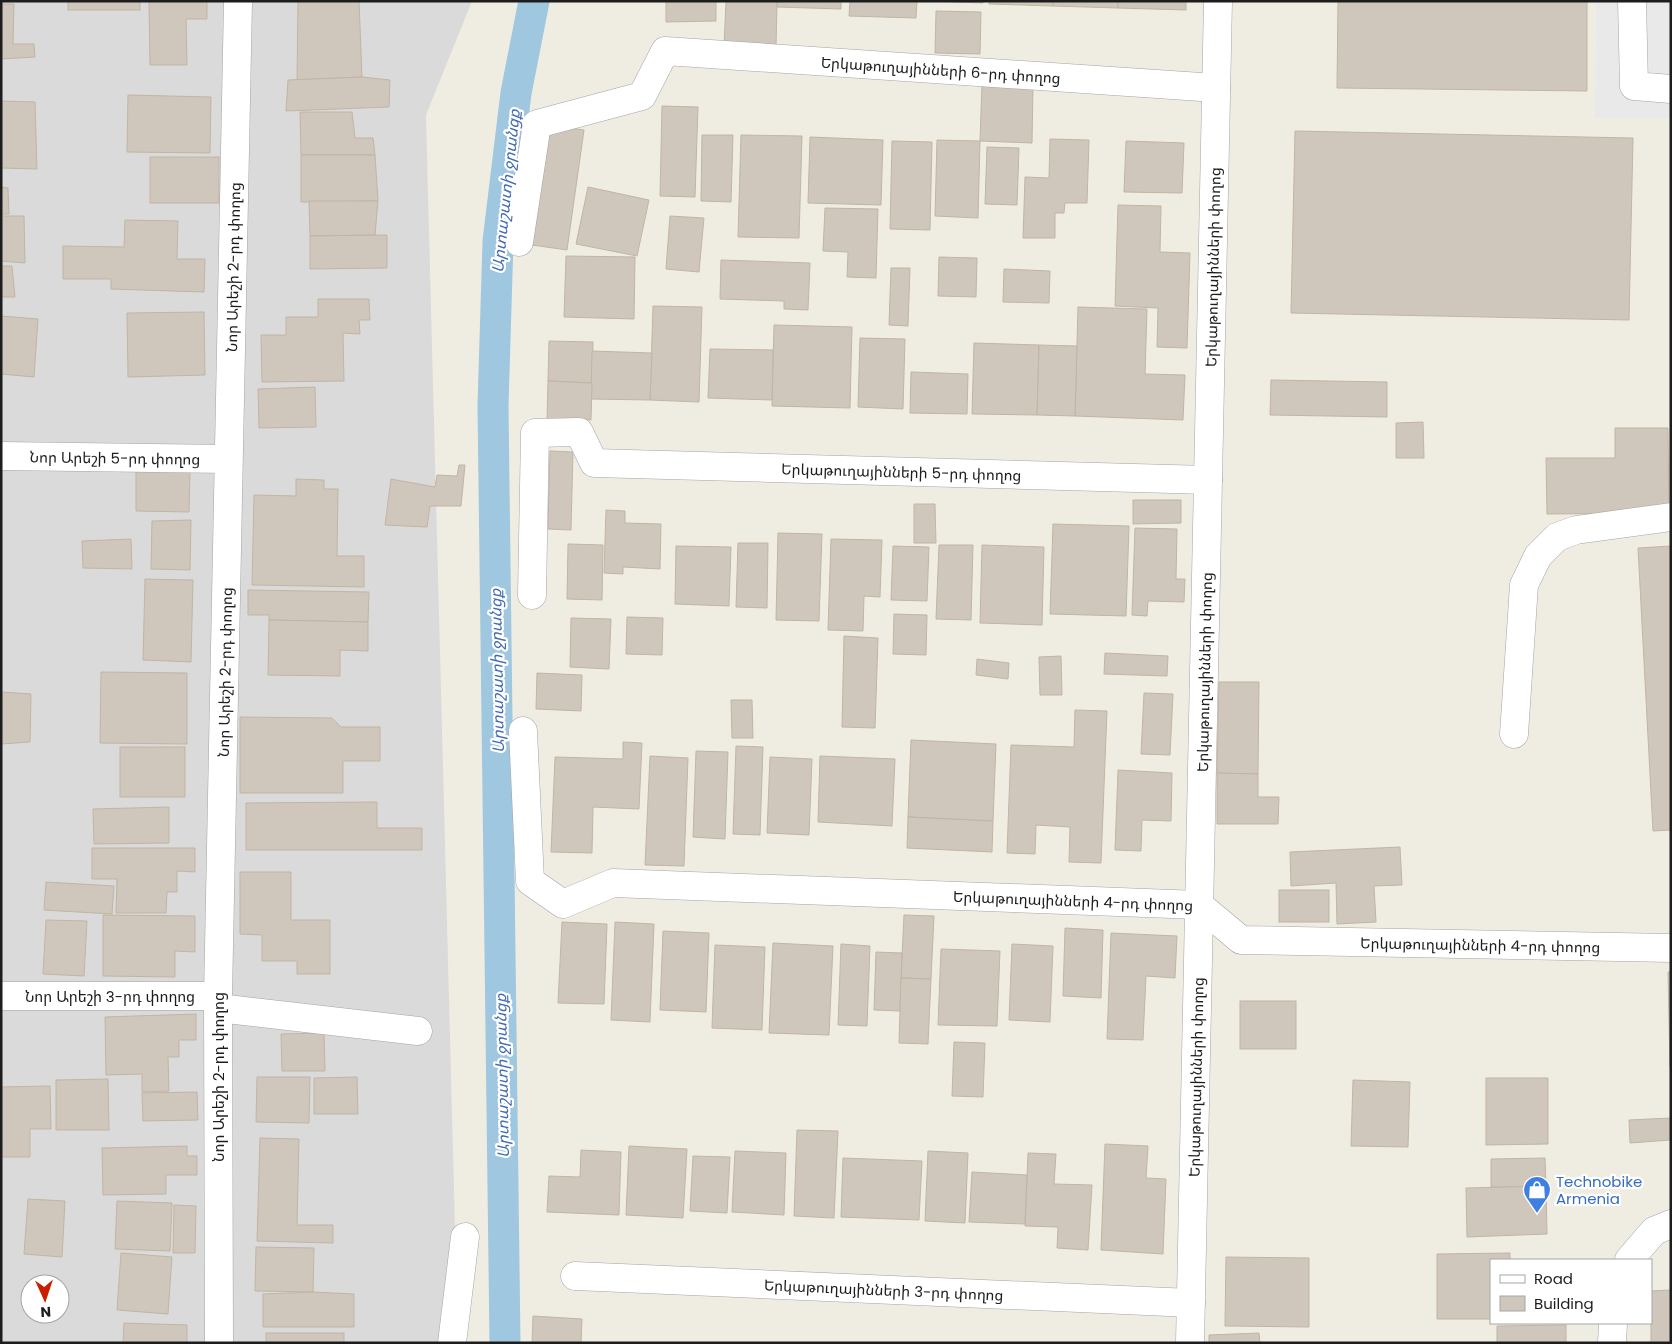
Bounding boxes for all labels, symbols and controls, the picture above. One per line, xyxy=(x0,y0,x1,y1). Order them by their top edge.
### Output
street label: Երկաթուղայինների 6-րդ փողոց xyxy=(820,51,1061,88)
water label: Արտաշատի ջրանցք xyxy=(486,107,526,274)
street label: Երկաթուղայինների փողոց xyxy=(1200,167,1225,367)
street label: Նոր Արեշի 2-րդ փողոց xyxy=(220,182,245,352)
street label: Նոր Արեշի 5-րդ փողոց xyxy=(29,446,201,469)
street label: Երկաթուղայինների 5-րդ փողոց xyxy=(781,458,1022,485)
street label: Երկաթուղայինների փողոց xyxy=(1191,572,1217,772)
street label: Նոր Արեշի 2-րդ փողոց xyxy=(212,587,237,757)
water label: Արտաշատի ջրանցք xyxy=(484,587,510,753)
street label: Երկաթուղայինների 4-րդ փողոց xyxy=(953,885,1194,915)
street label: Երկաթուղայինների 4-րդ փողոց xyxy=(1360,932,1601,957)
street label: Երկաթուղայինների փողոց xyxy=(1183,977,1208,1177)
street label: Նոր Արեշի 3-րդ փողոց xyxy=(25,986,195,1007)
street label: Նոր Արեշի 2-րդ փողոց xyxy=(208,992,229,1162)
water label: Արտաշատի ջրանցք xyxy=(489,992,515,1158)
place label: Technobike Armenia xyxy=(1556,1171,1642,1209)
shop icon: Technobike Armenia xyxy=(1522,1175,1552,1214)
legend xyxy=(1490,1259,1652,1324)
text: Road xyxy=(1534,1268,1573,1289)
north arrow xyxy=(20,1274,70,1324)
street label: Երկաթուղայինների 3-րդ փողոց xyxy=(763,1274,1004,1305)
text: Building xyxy=(1534,1293,1594,1314)
text: N xyxy=(40,1302,51,1322)

